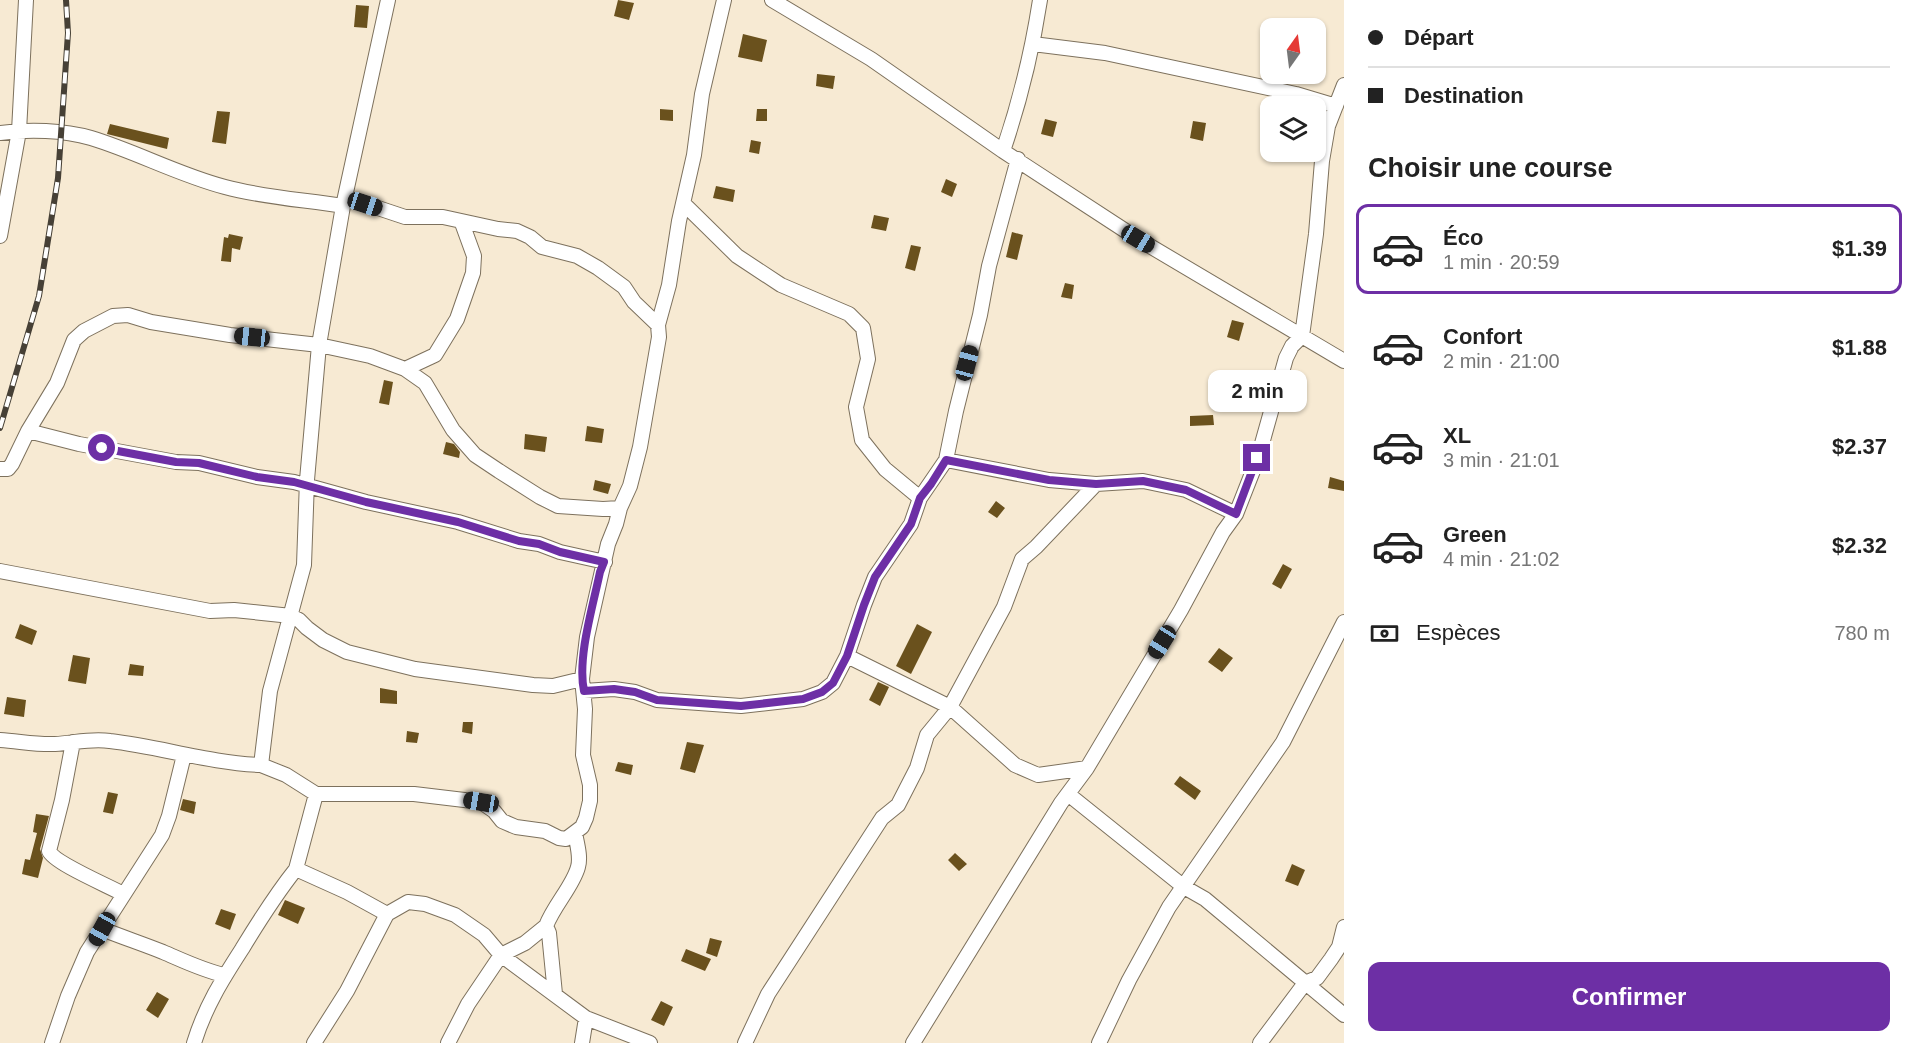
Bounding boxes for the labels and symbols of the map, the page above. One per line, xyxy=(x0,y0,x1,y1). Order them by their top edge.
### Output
north arrow xyxy=(1260,18,1326,84)
car xyxy=(345,190,385,218)
car xyxy=(1118,222,1158,256)
car xyxy=(233,326,271,348)
car xyxy=(954,343,980,383)
callout: 2 min xyxy=(1208,371,1306,413)
route start xyxy=(88,434,115,461)
route end xyxy=(1243,444,1270,471)
car xyxy=(1145,622,1179,662)
car xyxy=(462,790,500,814)
car xyxy=(85,909,119,949)

